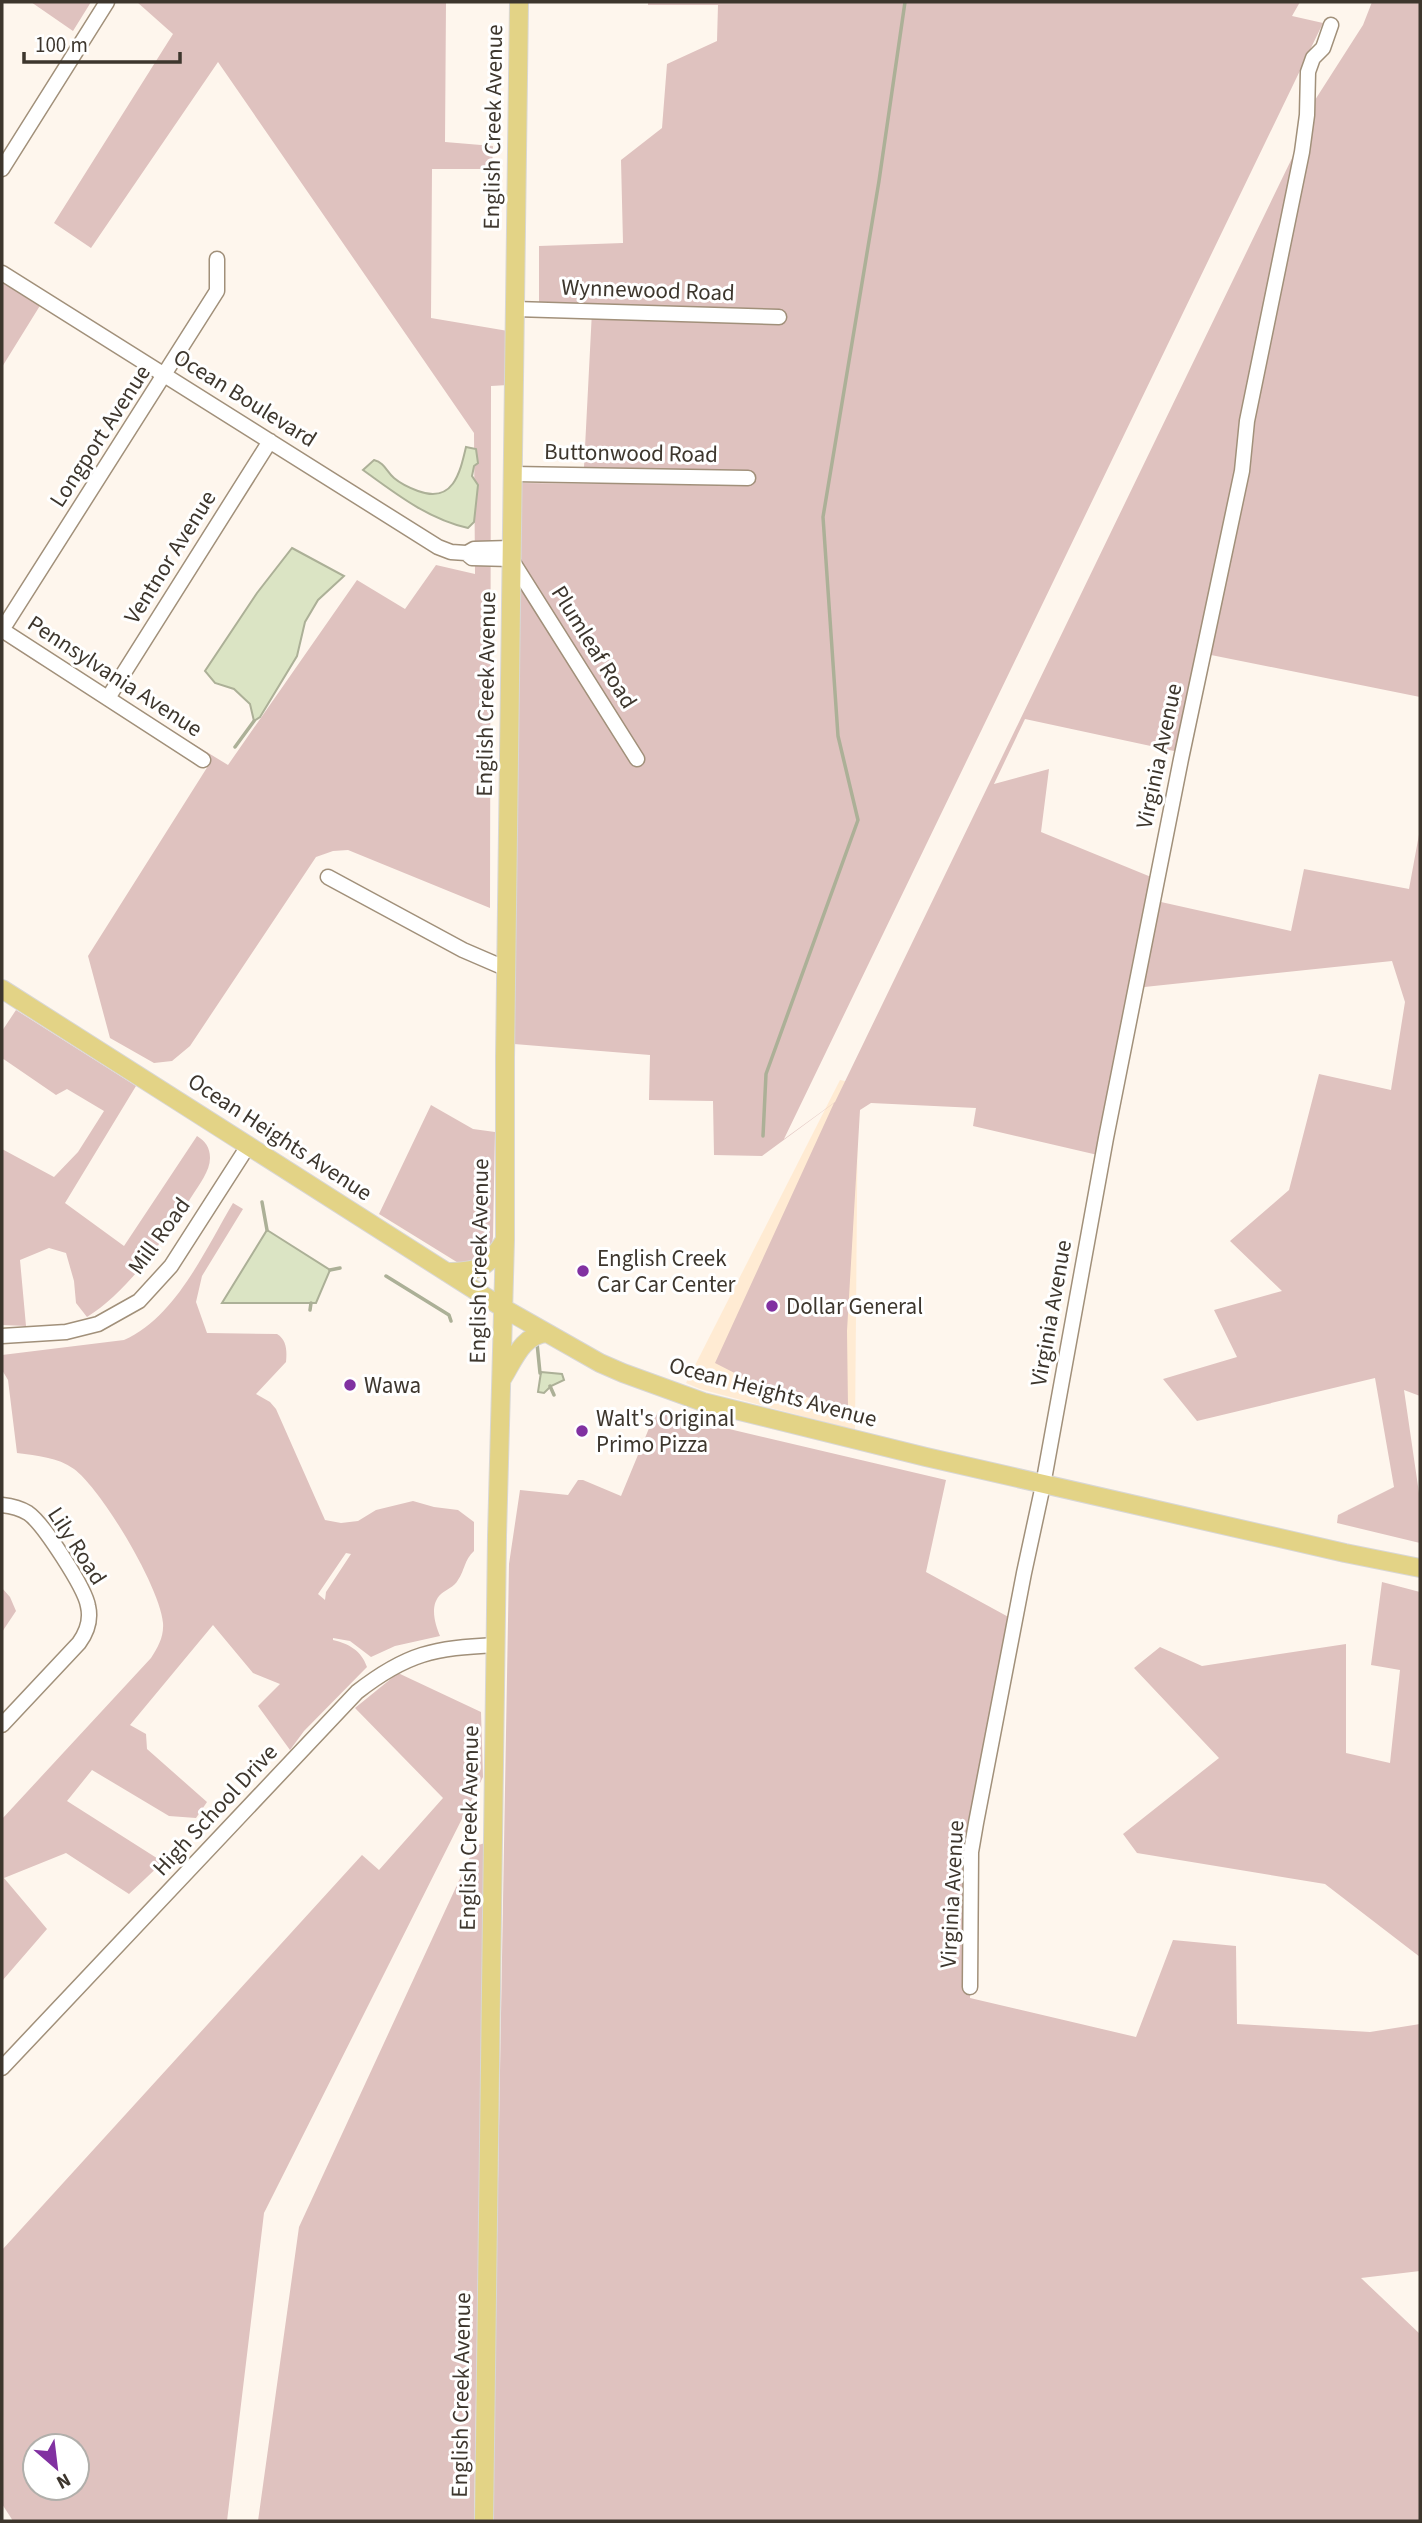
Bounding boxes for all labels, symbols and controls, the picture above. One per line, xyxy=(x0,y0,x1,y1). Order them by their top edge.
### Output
scale bar xyxy=(24,21,180,65)
street label: English Creek Avenue xyxy=(475,24,511,230)
text: 100 m xyxy=(35,30,88,60)
street label: Wynnewood Road xyxy=(561,270,735,310)
street label: Ocean Boulevard xyxy=(167,341,323,455)
street label: Longport Avenue xyxy=(41,358,159,514)
street label: Buttonwood Road xyxy=(544,435,718,471)
street label: Ventnor Avenue xyxy=(116,484,224,630)
street label: Plumleaf Road xyxy=(543,579,645,715)
street label: English Creek Avenue xyxy=(468,591,504,797)
street label: Pennsylvania Avenue xyxy=(21,607,209,745)
street label: Virginia Avenue xyxy=(1127,680,1191,832)
street label: Ocean Heights Avenue xyxy=(181,1065,379,1209)
street label: English Creek Avenue xyxy=(461,1158,497,1364)
street label: Mill Road xyxy=(120,1191,198,1281)
street label: Virginia Avenue xyxy=(1022,1237,1080,1389)
place label: English Creek Car Car Center xyxy=(597,1242,737,1301)
marker: English Creek Car Car Center xyxy=(575,1263,591,1279)
place label: Dollar General xyxy=(786,1290,923,1323)
marker: Dollar General xyxy=(764,1298,780,1314)
street label: Ocean Heights Avenue xyxy=(665,1348,881,1436)
place label: Wawa xyxy=(364,1369,421,1402)
marker: Wawa xyxy=(342,1377,358,1393)
place label: Walt's Original Primo Pizza xyxy=(596,1402,735,1461)
marker: Walt's Original Primo Pizza xyxy=(574,1423,590,1439)
street label: Lily Road xyxy=(39,1500,115,1592)
street label: English Creek Avenue xyxy=(451,1725,487,1931)
street label: High School Drive xyxy=(145,1737,285,1883)
street label: Virginia Avenue xyxy=(932,1819,972,1969)
street label: English Creek Avenue xyxy=(443,2292,479,2498)
north arrow xyxy=(21,2432,91,2502)
text: N xyxy=(51,2466,75,2496)

